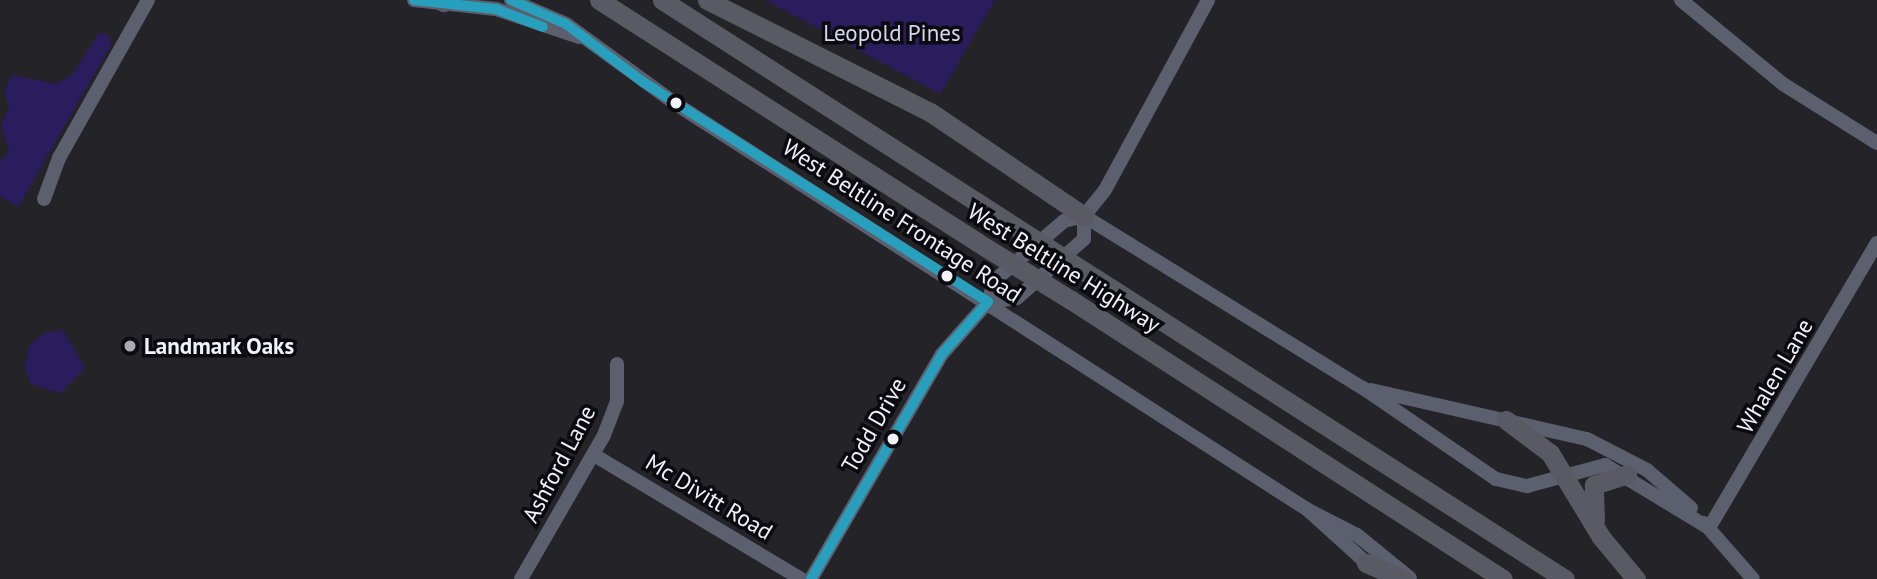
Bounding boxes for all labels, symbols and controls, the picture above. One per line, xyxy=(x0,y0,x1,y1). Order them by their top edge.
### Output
park label: Leopold Pines xyxy=(823,19,961,47)
unlabelled marker xyxy=(669,96,683,110)
street label: West Beltline Frontage Road xyxy=(777,133,1027,309)
street label: West Beltline Highway xyxy=(963,198,1165,338)
unlabelled marker xyxy=(940,269,954,283)
street label: Whalen Lane xyxy=(1731,314,1819,438)
place label: Landmark Oaks xyxy=(144,332,295,360)
marker: Landmark Oaks xyxy=(122,338,138,354)
street label: Todd Drive xyxy=(836,373,912,477)
street label: Ashford Lane xyxy=(517,401,601,527)
unlabelled marker xyxy=(886,432,900,446)
street label: Mc Divitt Road xyxy=(640,448,778,546)

